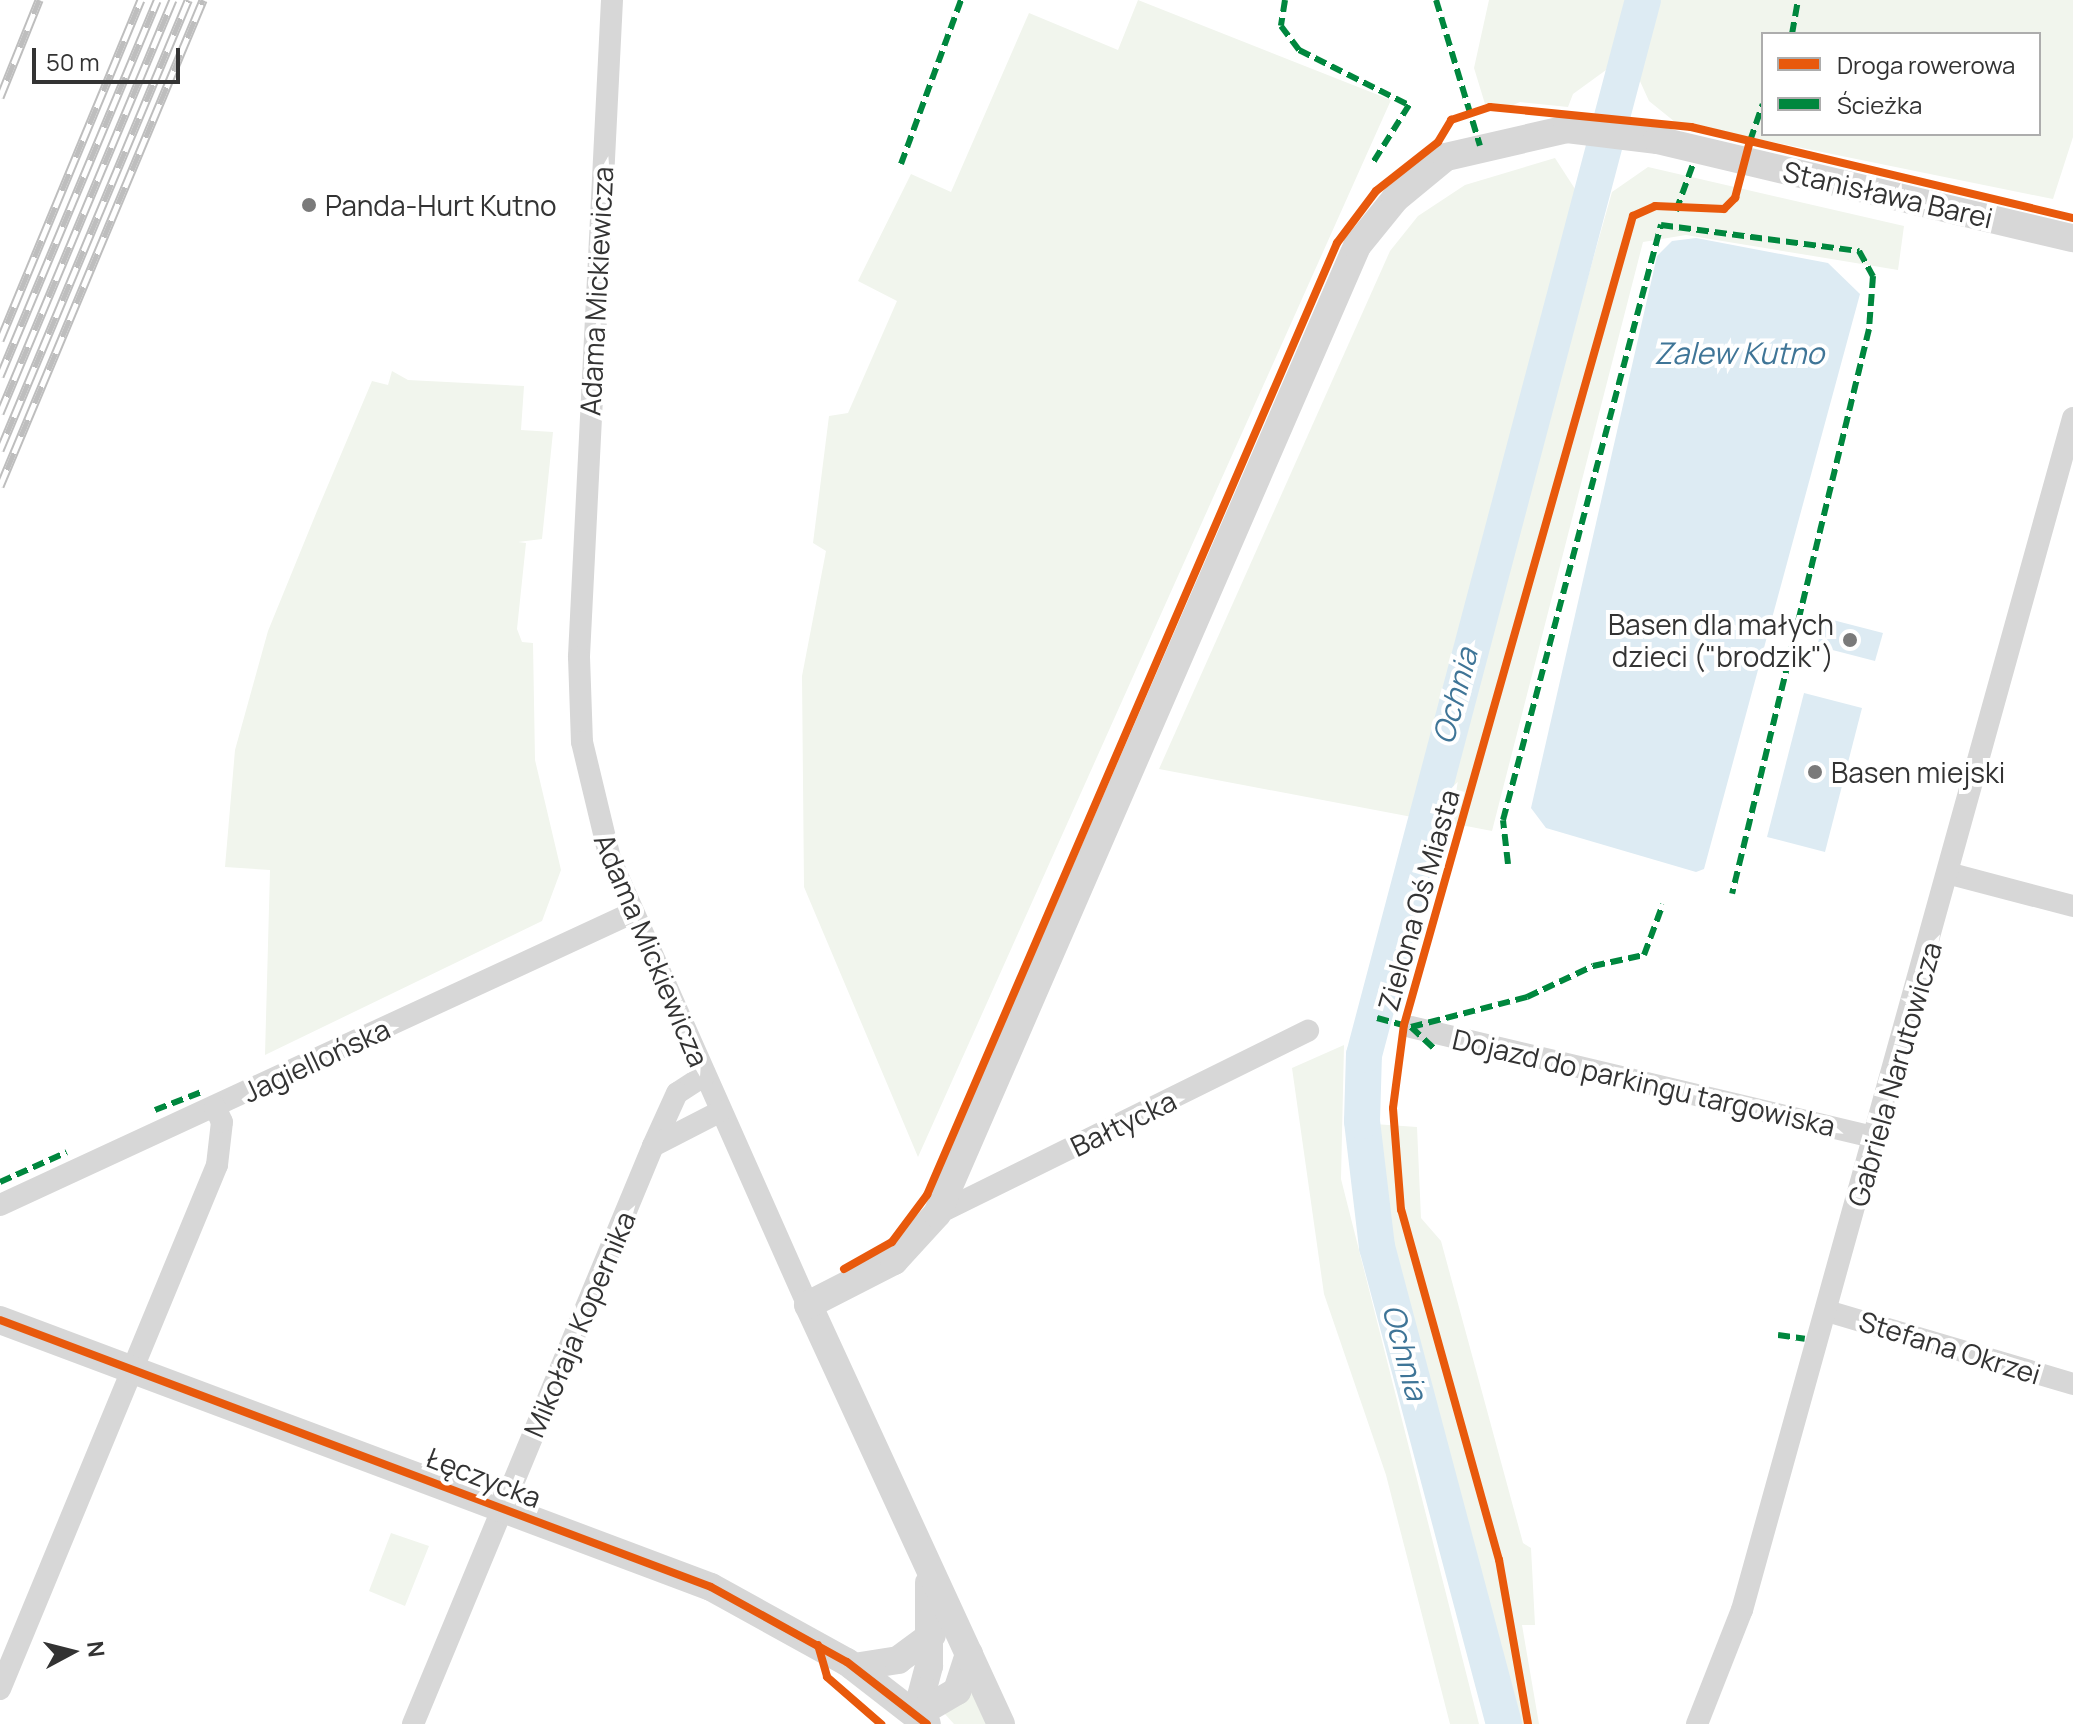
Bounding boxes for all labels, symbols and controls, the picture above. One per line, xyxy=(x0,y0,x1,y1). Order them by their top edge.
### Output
scale bar xyxy=(36,32,184,82)
legend xyxy=(1761,32,2041,136)
text: 50 m xyxy=(46,45,100,78)
text: Droga rowerowa xyxy=(1837,48,2015,81)
text: Ścieżka xyxy=(1837,88,1922,121)
street label: Stanisława Barei xyxy=(1780,154,1996,234)
street label: Adama Mickiewicza xyxy=(573,165,619,417)
place label: Panda-Hurt Kutno xyxy=(325,188,557,222)
marker: Panda-Hurt Kutno xyxy=(300,196,318,214)
water label: Zalew Kutno xyxy=(1654,335,1824,371)
place label: Basen dla małych dzieci ("brodzik") xyxy=(1608,607,1834,673)
marker: Basen dla małych dzieci ("brodzik") xyxy=(1841,631,1859,649)
water label: Ochnia xyxy=(1425,644,1485,748)
place label: Basen miejski xyxy=(1831,755,2005,789)
marker: Basen miejski xyxy=(1806,763,1824,781)
street label: Zielona Oś Miasta xyxy=(1370,785,1466,1015)
street label: Adama Mickiewicza xyxy=(588,829,716,1071)
street label: Gabriela Narutowicza xyxy=(1840,938,1948,1210)
street label: Jagiellońska xyxy=(237,1011,395,1109)
street label: Dojazd do parkingu targowiska xyxy=(1449,1022,1839,1142)
street label: Bałtycka xyxy=(1065,1083,1181,1163)
street label: Mikołaja Kopernika xyxy=(516,1206,642,1442)
water label: Ochnia xyxy=(1375,1300,1435,1404)
street label: Stefana Okrzei xyxy=(1855,1303,2045,1391)
street label: Łęczycka xyxy=(422,1440,546,1514)
north arrow xyxy=(32,1612,112,1692)
text: N xyxy=(80,1639,112,1659)

